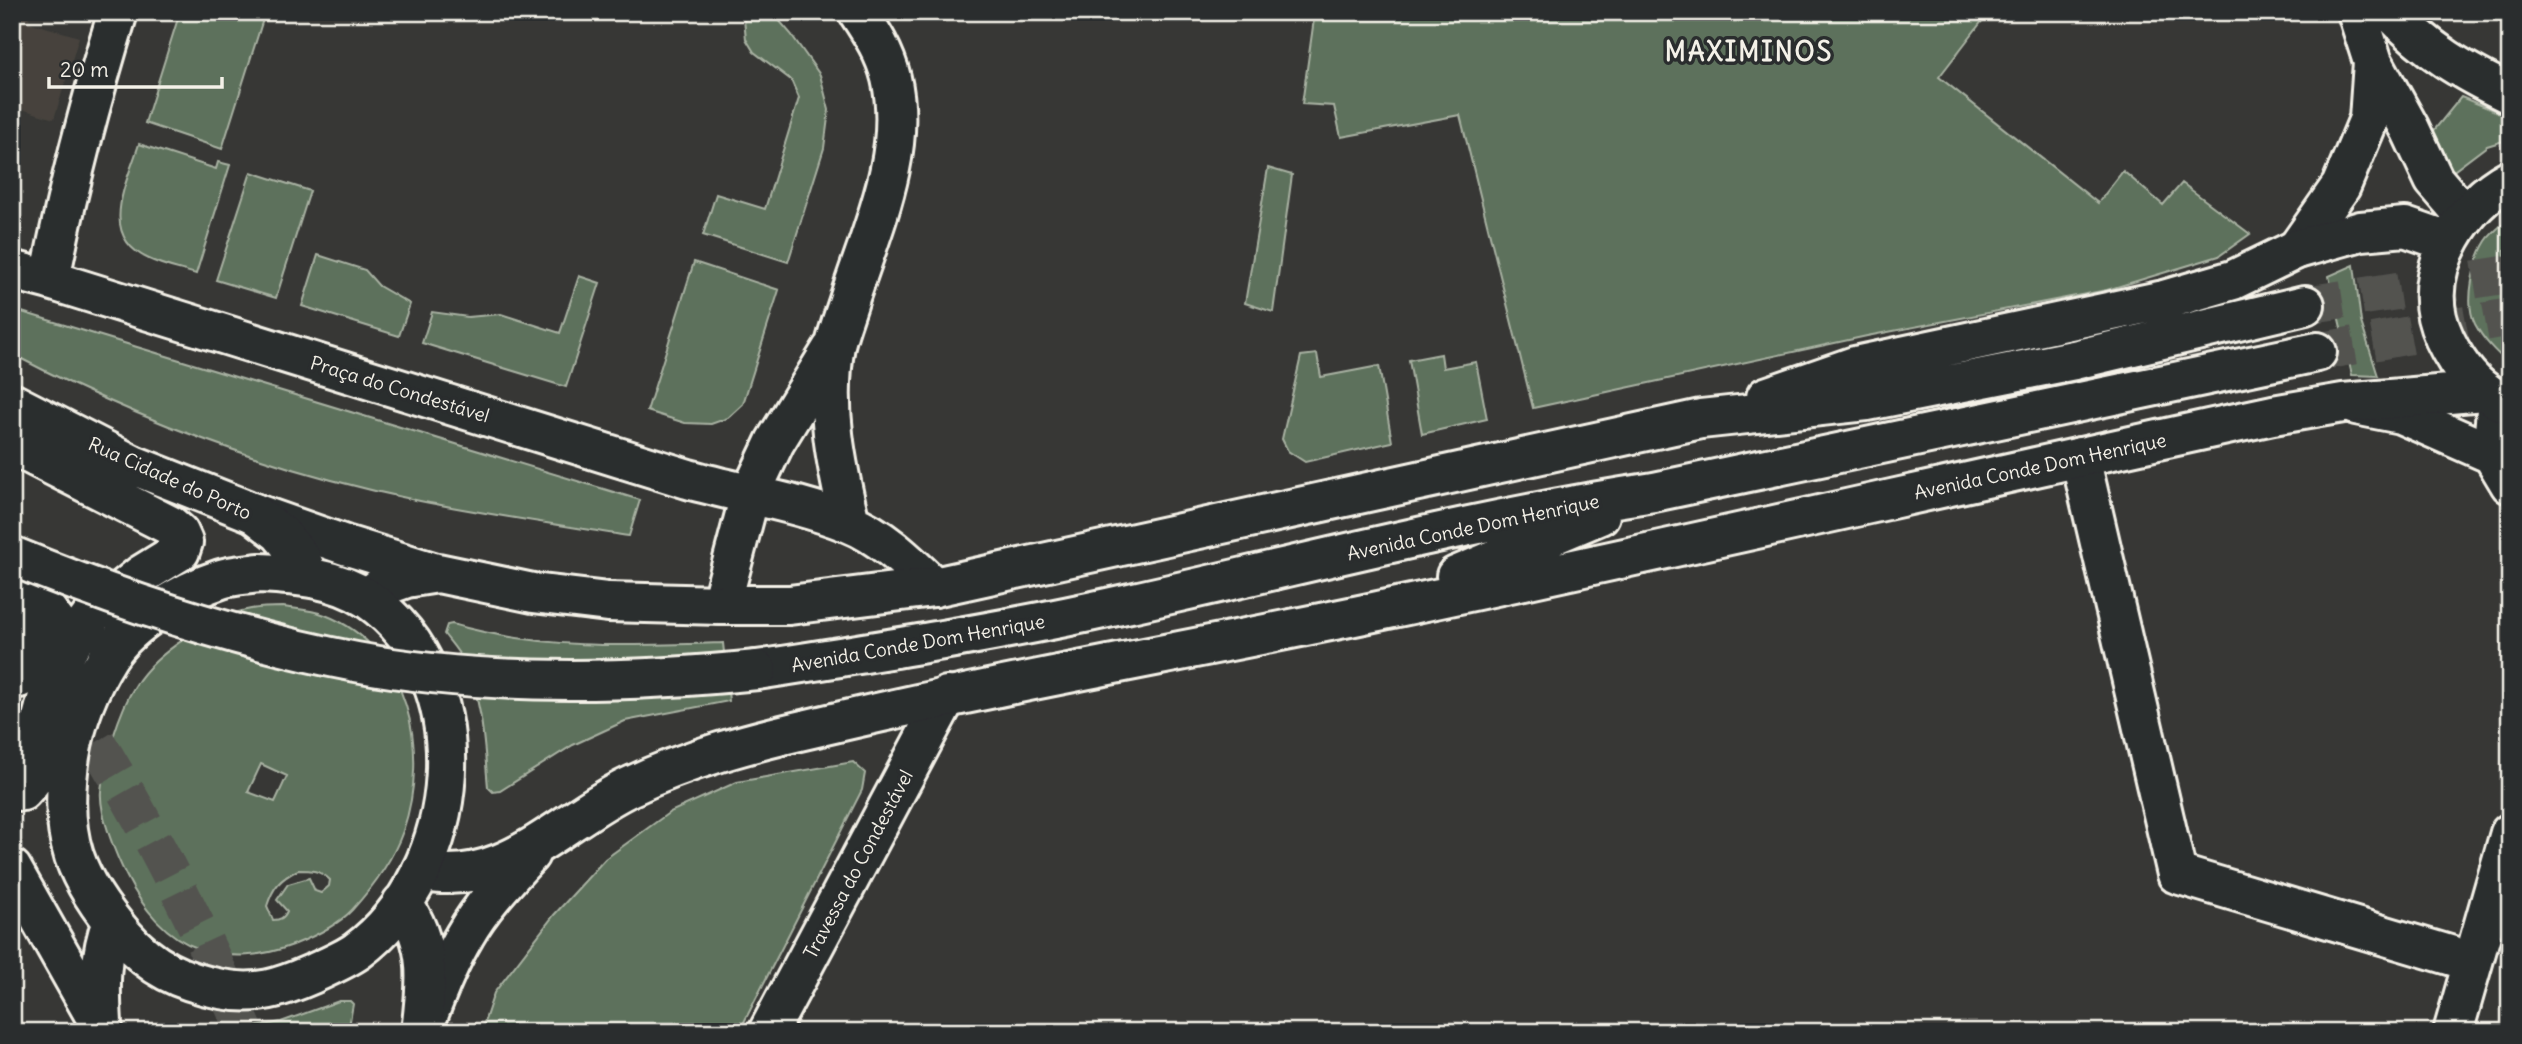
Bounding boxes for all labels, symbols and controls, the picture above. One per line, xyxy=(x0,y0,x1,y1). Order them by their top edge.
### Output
district label: MAXIMINOS xyxy=(1665,35,1833,68)
scale bar xyxy=(49,46,222,90)
text: 20 m xyxy=(60,56,109,83)
street label: Praça do Condestável xyxy=(308,350,492,428)
street label: Avenida Conde Dom Henrique xyxy=(1912,428,2168,504)
street label: Rua Cidade do Porto xyxy=(85,431,255,525)
street label: Avenida Conde Dom Henrique xyxy=(1345,489,1601,565)
street label: Avenida Conde Dom Henrique xyxy=(789,609,1047,677)
street label: Travessa do Condestável xyxy=(798,765,918,963)

